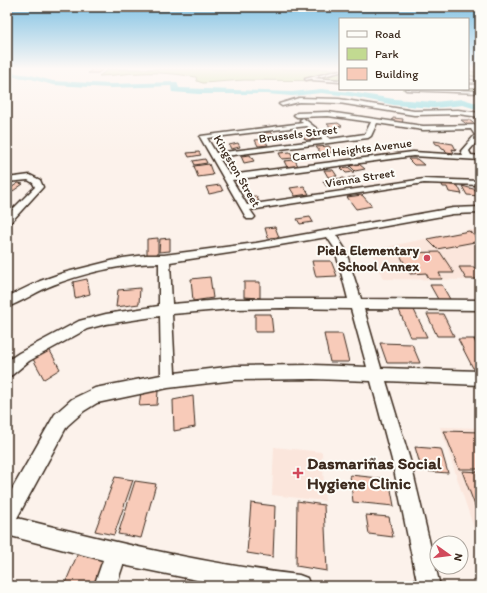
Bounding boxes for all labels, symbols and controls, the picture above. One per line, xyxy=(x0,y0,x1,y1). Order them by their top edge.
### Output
legend xyxy=(339,18,469,90)
text: Road xyxy=(375,27,401,41)
text: Park xyxy=(375,47,399,61)
text: Building xyxy=(375,67,419,81)
street label: Brussels Street xyxy=(258,122,339,146)
street label: Kingston Street xyxy=(211,133,263,210)
street label: Carmel Heights Avenue xyxy=(291,136,413,164)
street label: Vienna Street xyxy=(324,166,396,190)
place label: Piela Elementary School Annex xyxy=(317,242,420,275)
marker: Piela Elementary School Annex xyxy=(422,253,432,263)
place label: Dasmariñas Social Hygiene Clinic xyxy=(307,453,442,494)
marker: Dasmariñas Social Hygiene Clinic xyxy=(292,467,304,479)
north arrow xyxy=(429,535,469,575)
text: N xyxy=(451,552,465,562)

